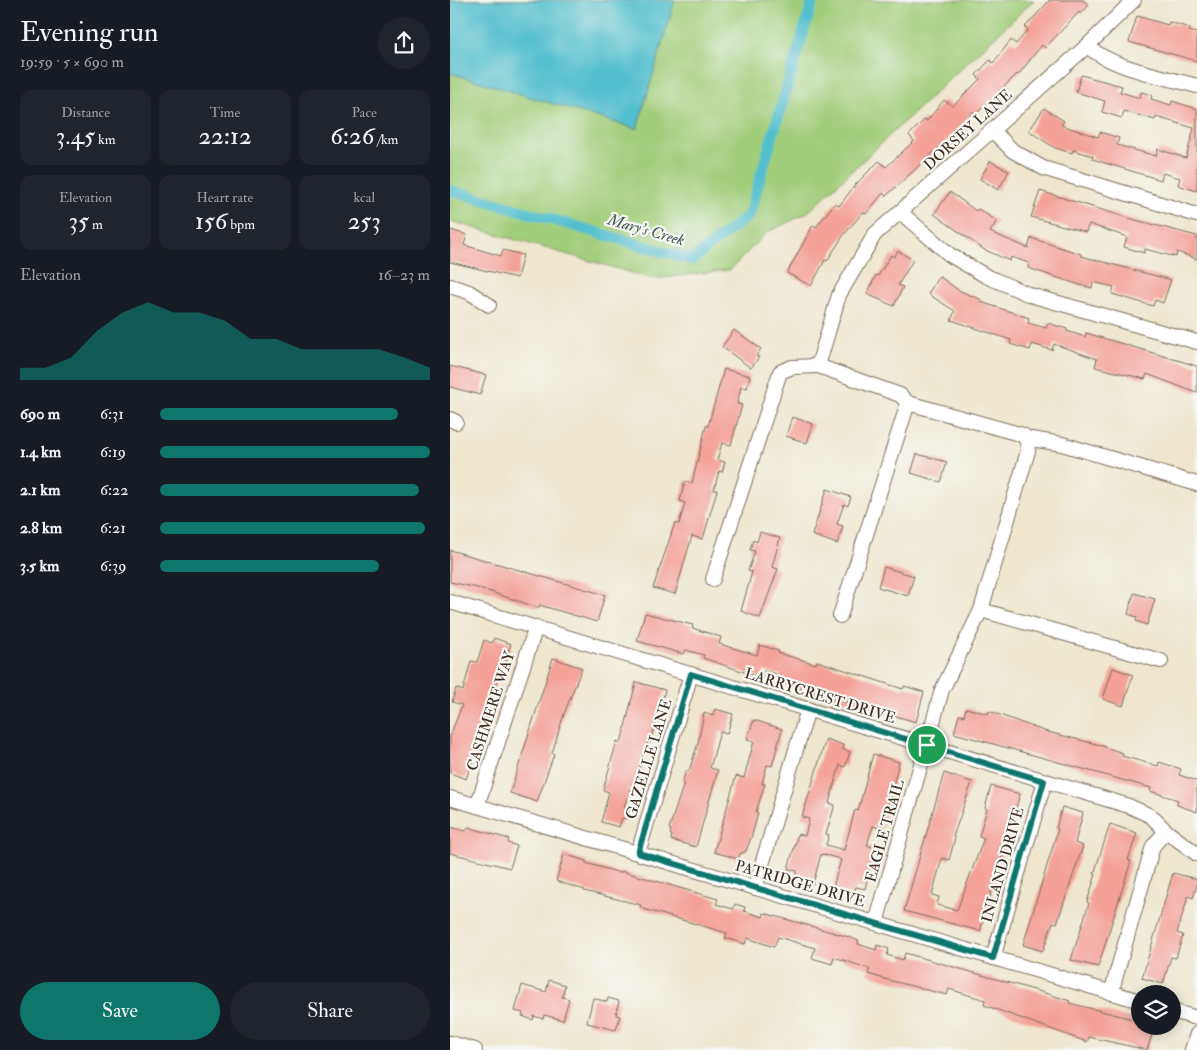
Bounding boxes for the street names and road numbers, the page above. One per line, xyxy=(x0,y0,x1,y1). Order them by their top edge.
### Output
street label: DORSEY LANE xyxy=(920,85,1016,175)
street label: CASHMERE WAY xyxy=(463,648,520,773)
street label: LARRYCREST DRIVE xyxy=(742,664,898,728)
street label: GAZELLE LANE xyxy=(622,696,676,821)
street label: EAGLE TRAIL xyxy=(861,777,909,885)
street label: INLAND DRIVE xyxy=(977,805,1029,925)
street label: PATRIDGE DRIVE xyxy=(733,856,867,912)

